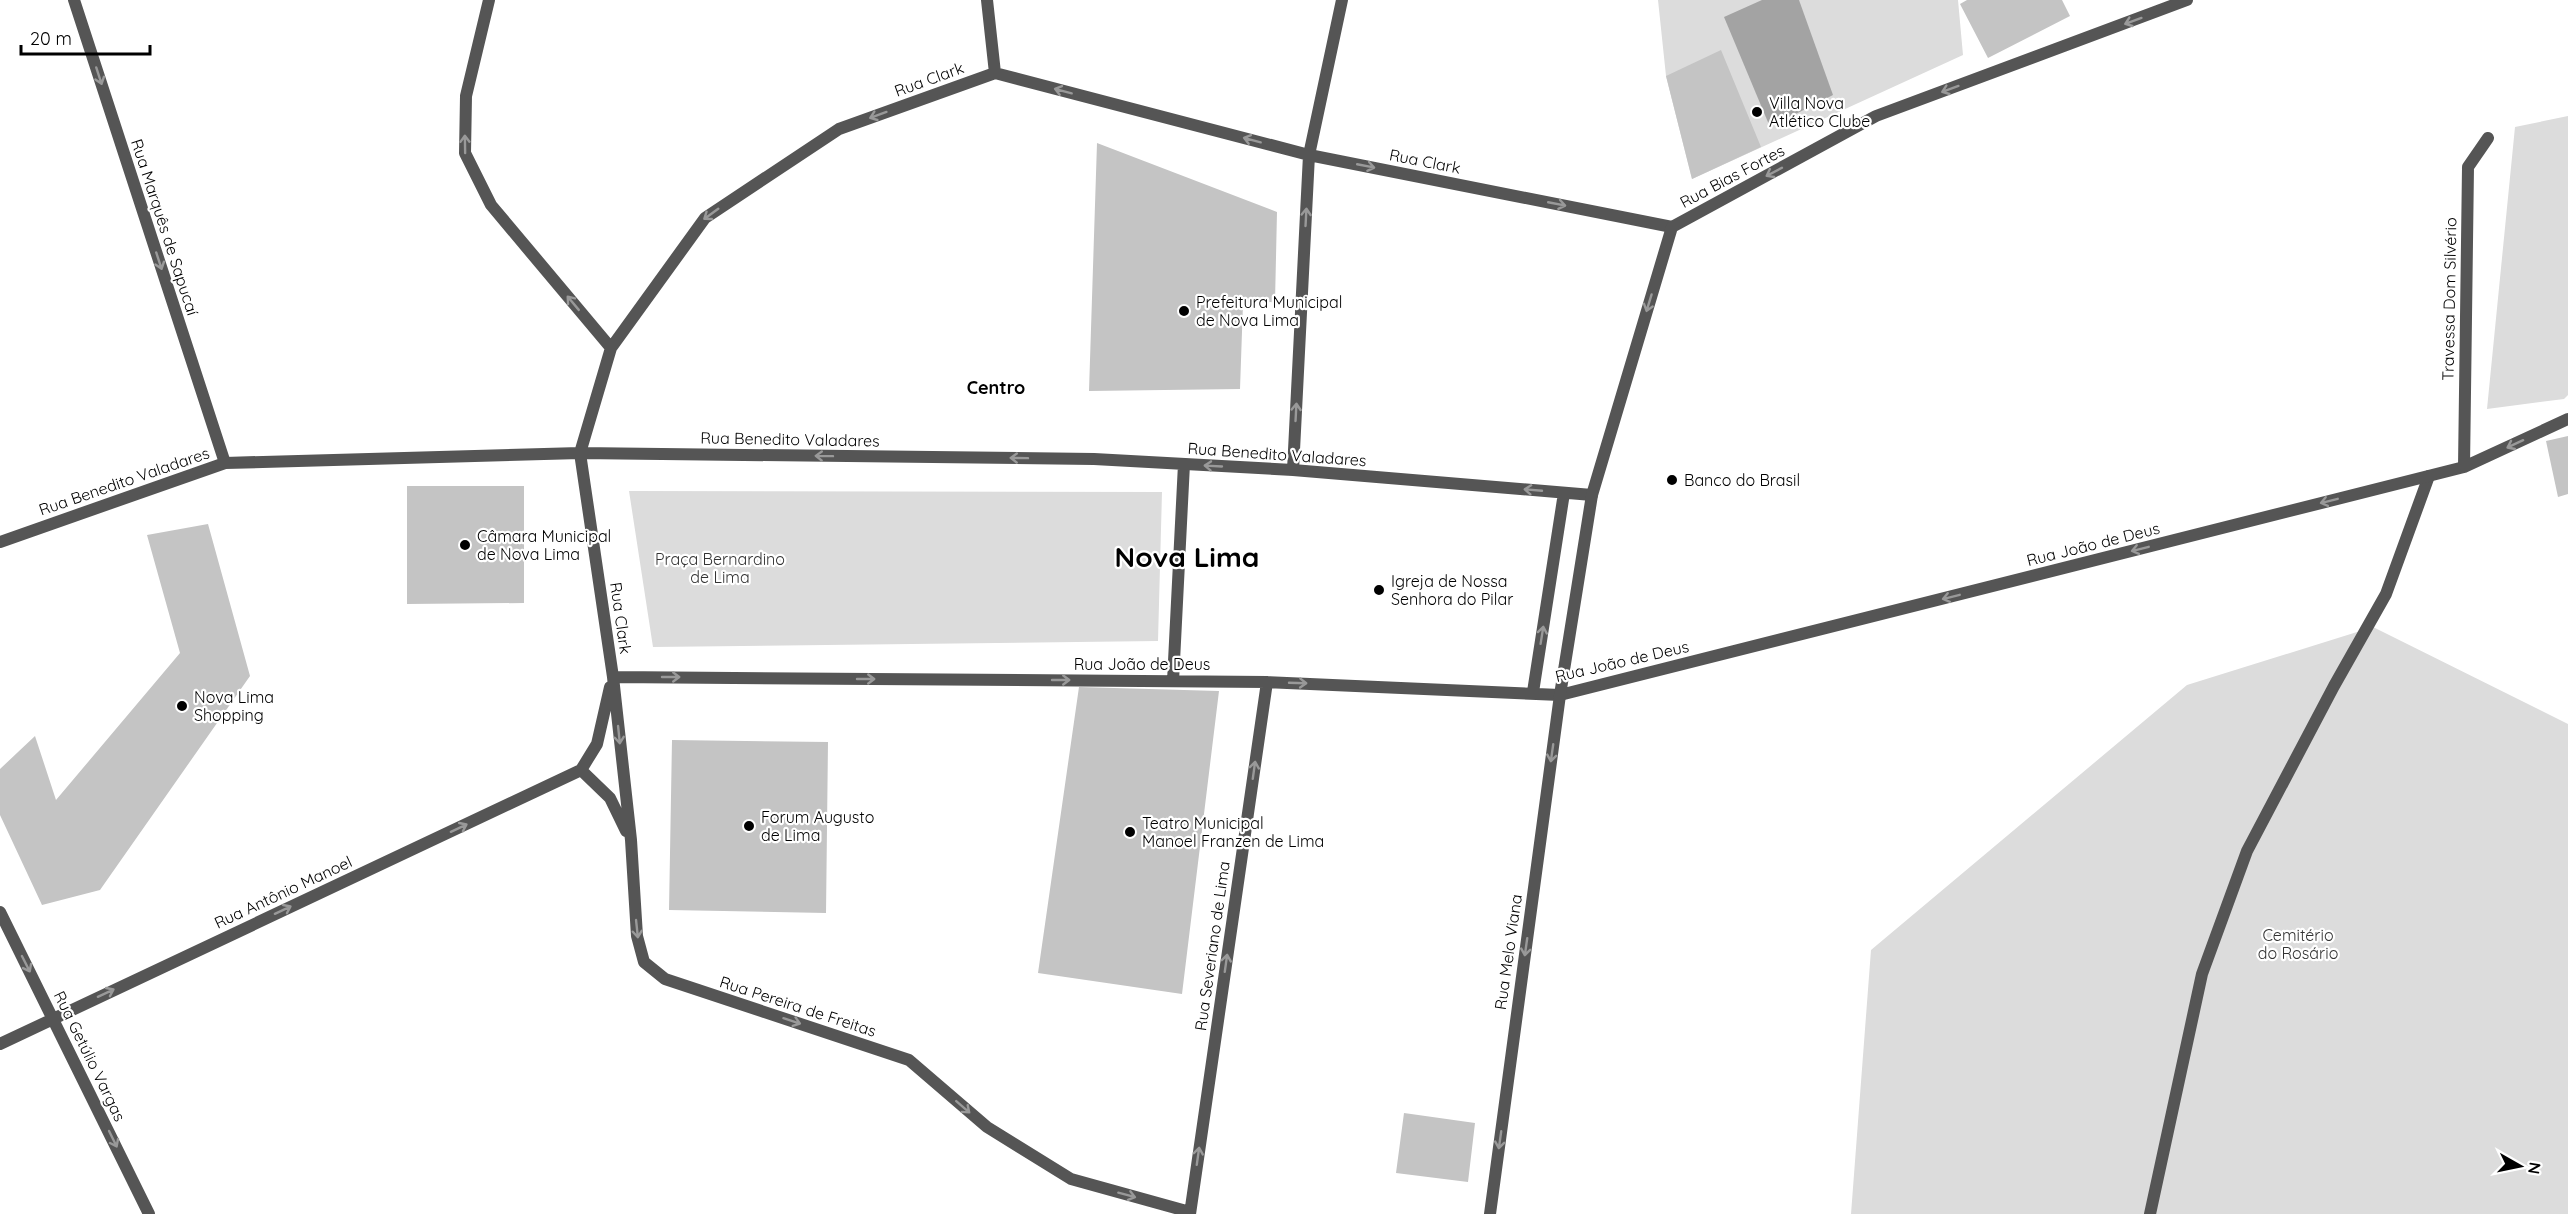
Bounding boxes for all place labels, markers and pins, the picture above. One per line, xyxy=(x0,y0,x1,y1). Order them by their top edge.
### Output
place label: Villa Nova Atlético Clube xyxy=(1769,93,1870,131)
marker: Villa Nova Atlético Clube xyxy=(1750,105,1764,119)
place label: Prefeitura Municipal de Nova Lima xyxy=(1196,292,1342,330)
marker: Prefeitura Municipal de Nova Lima xyxy=(1177,304,1191,318)
place label: Banco do Brasil xyxy=(1684,470,1800,490)
marker: Banco do Brasil xyxy=(1665,473,1679,487)
place label: Câmara Municipal de Nova Lima xyxy=(477,526,611,564)
marker: Câmara Municipal de Nova Lima xyxy=(458,538,472,552)
place label: Igreja de Nossa Senhora do Pilar xyxy=(1391,571,1513,609)
marker: Igreja de Nossa Senhora do Pilar xyxy=(1372,583,1386,597)
place label: Nova Lima Shopping xyxy=(194,687,274,725)
marker: Nova Lima Shopping xyxy=(175,699,189,713)
place label: Forum Augusto de Lima xyxy=(761,807,874,845)
place label: Teatro Municipal Manoel Franzen de Lima xyxy=(1142,813,1324,851)
marker: Forum Augusto de Lima xyxy=(742,819,756,833)
marker: Teatro Municipal Manoel Franzen de Lima xyxy=(1123,825,1137,839)

